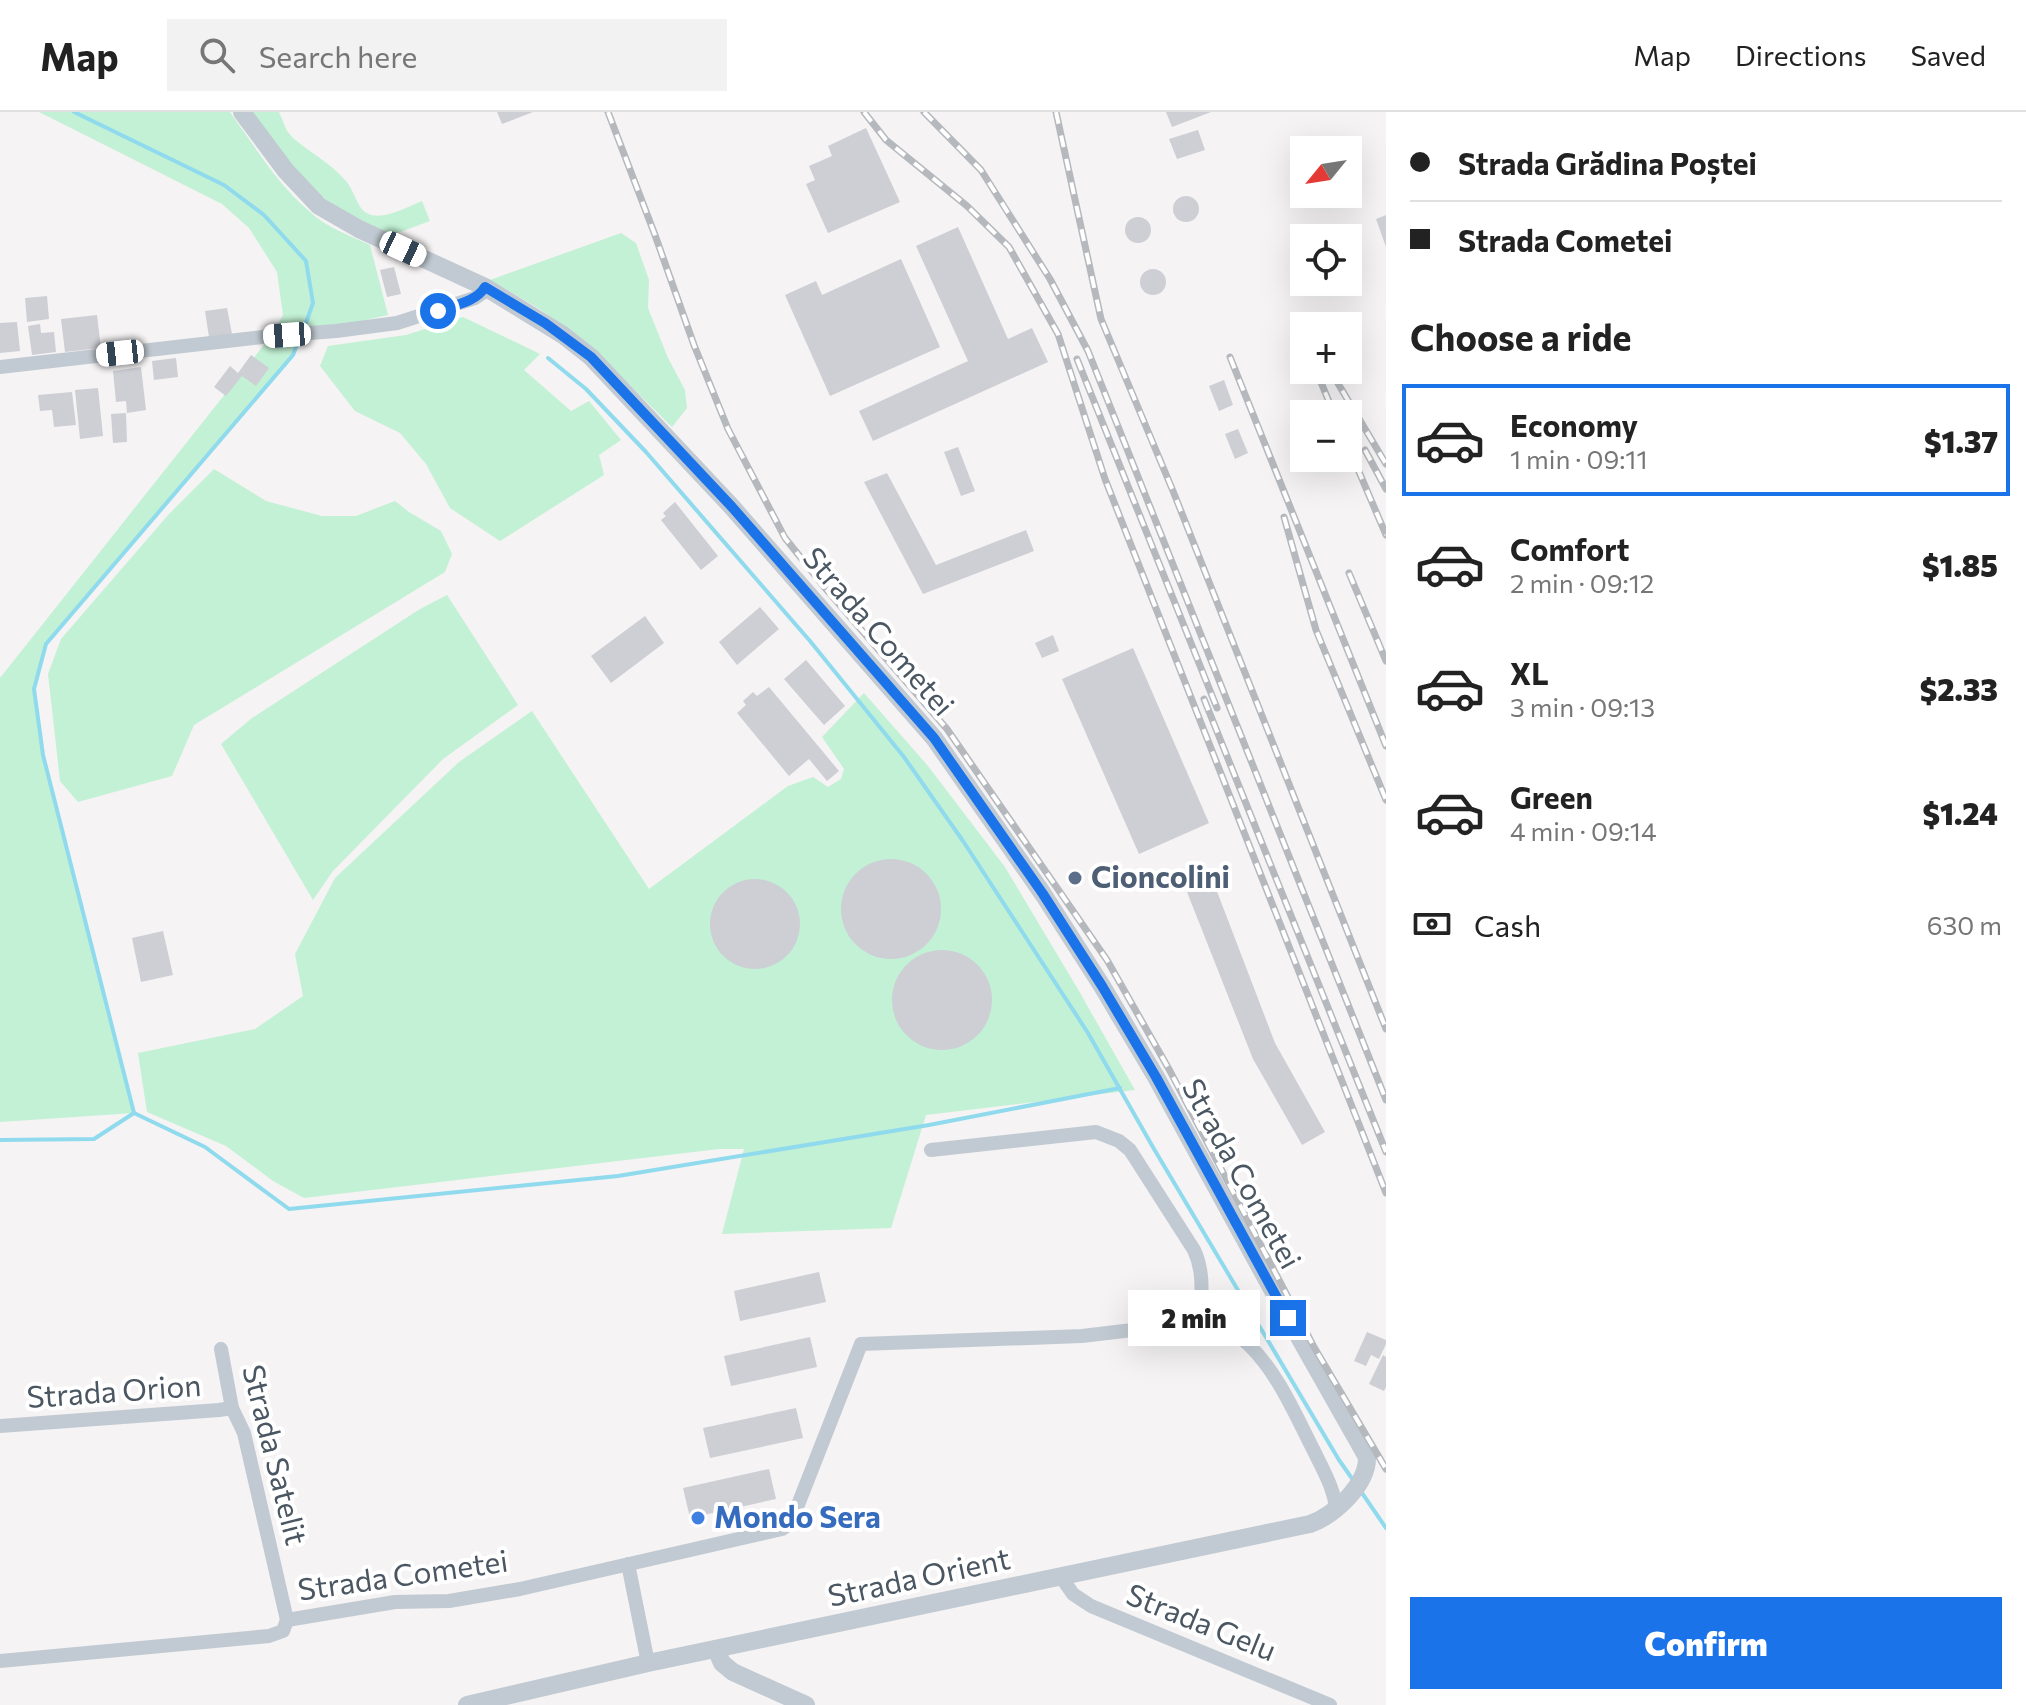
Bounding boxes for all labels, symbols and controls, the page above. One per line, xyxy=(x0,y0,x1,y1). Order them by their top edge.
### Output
search box xyxy=(167,19,727,91)
text: Map xyxy=(40,32,119,79)
icon: search xyxy=(195,33,239,77)
text: Search here xyxy=(259,37,417,74)
text: Map xyxy=(1633,38,1691,72)
text: Directions xyxy=(1735,38,1866,72)
text: Saved xyxy=(1910,38,1986,72)
north arrow xyxy=(1290,136,1362,208)
map controls xyxy=(1290,136,1362,472)
text: Strada Grădina Poștei xyxy=(1458,144,1757,181)
text: Strada Cometei xyxy=(1458,221,1672,258)
button: locate xyxy=(1290,224,1362,296)
car xyxy=(376,228,430,270)
route start xyxy=(420,293,456,329)
button: + xyxy=(1290,312,1362,384)
text: Choose a ride xyxy=(1410,314,1631,358)
car xyxy=(262,321,312,349)
car xyxy=(95,339,145,367)
button: − xyxy=(1290,400,1362,472)
icon: car xyxy=(1414,404,1486,476)
text: Economy xyxy=(1510,406,1638,443)
text: $1.37 xyxy=(1924,422,1998,459)
text: 1 min · 09:11 xyxy=(1510,443,1648,474)
icon: car xyxy=(1414,528,1486,600)
text: Comfort xyxy=(1510,530,1629,567)
street label: Strada Cometei xyxy=(797,538,963,722)
text: $1.85 xyxy=(1922,546,1998,583)
text: 2 min · 09:12 xyxy=(1510,567,1654,598)
icon: car xyxy=(1414,652,1486,724)
text: XL xyxy=(1510,654,1549,691)
text: $2.33 xyxy=(1920,670,1998,707)
text: 3 min · 09:13 xyxy=(1510,691,1655,722)
icon: car xyxy=(1414,776,1486,848)
text: Green xyxy=(1510,778,1593,815)
text: $1.24 xyxy=(1923,794,1998,831)
text: 4 min · 09:14 xyxy=(1510,815,1657,846)
place label: Cioncolini xyxy=(1091,857,1230,894)
marker: Cioncolini xyxy=(1066,869,1084,887)
icon: cash xyxy=(1410,902,1454,946)
text: Cash xyxy=(1474,906,1541,943)
text: 630 m xyxy=(1927,909,2002,940)
street label: Strada Cometei xyxy=(1176,1071,1311,1274)
callout: 2 min xyxy=(1128,1290,1260,1346)
route end xyxy=(1270,1300,1306,1336)
text: 2 min xyxy=(1161,1302,1227,1333)
street label: Strada Satelit xyxy=(236,1360,317,1548)
street label: Strada Orion xyxy=(25,1365,202,1414)
place label: Mondo Sera xyxy=(714,1497,881,1534)
marker: Mondo Sera xyxy=(689,1509,707,1527)
street label: Strada Orient xyxy=(824,1538,1013,1613)
street label: Strada Cometei xyxy=(295,1540,510,1607)
street label: Strada Gelu xyxy=(1122,1574,1282,1667)
button: Confirm xyxy=(1410,1597,2002,1689)

